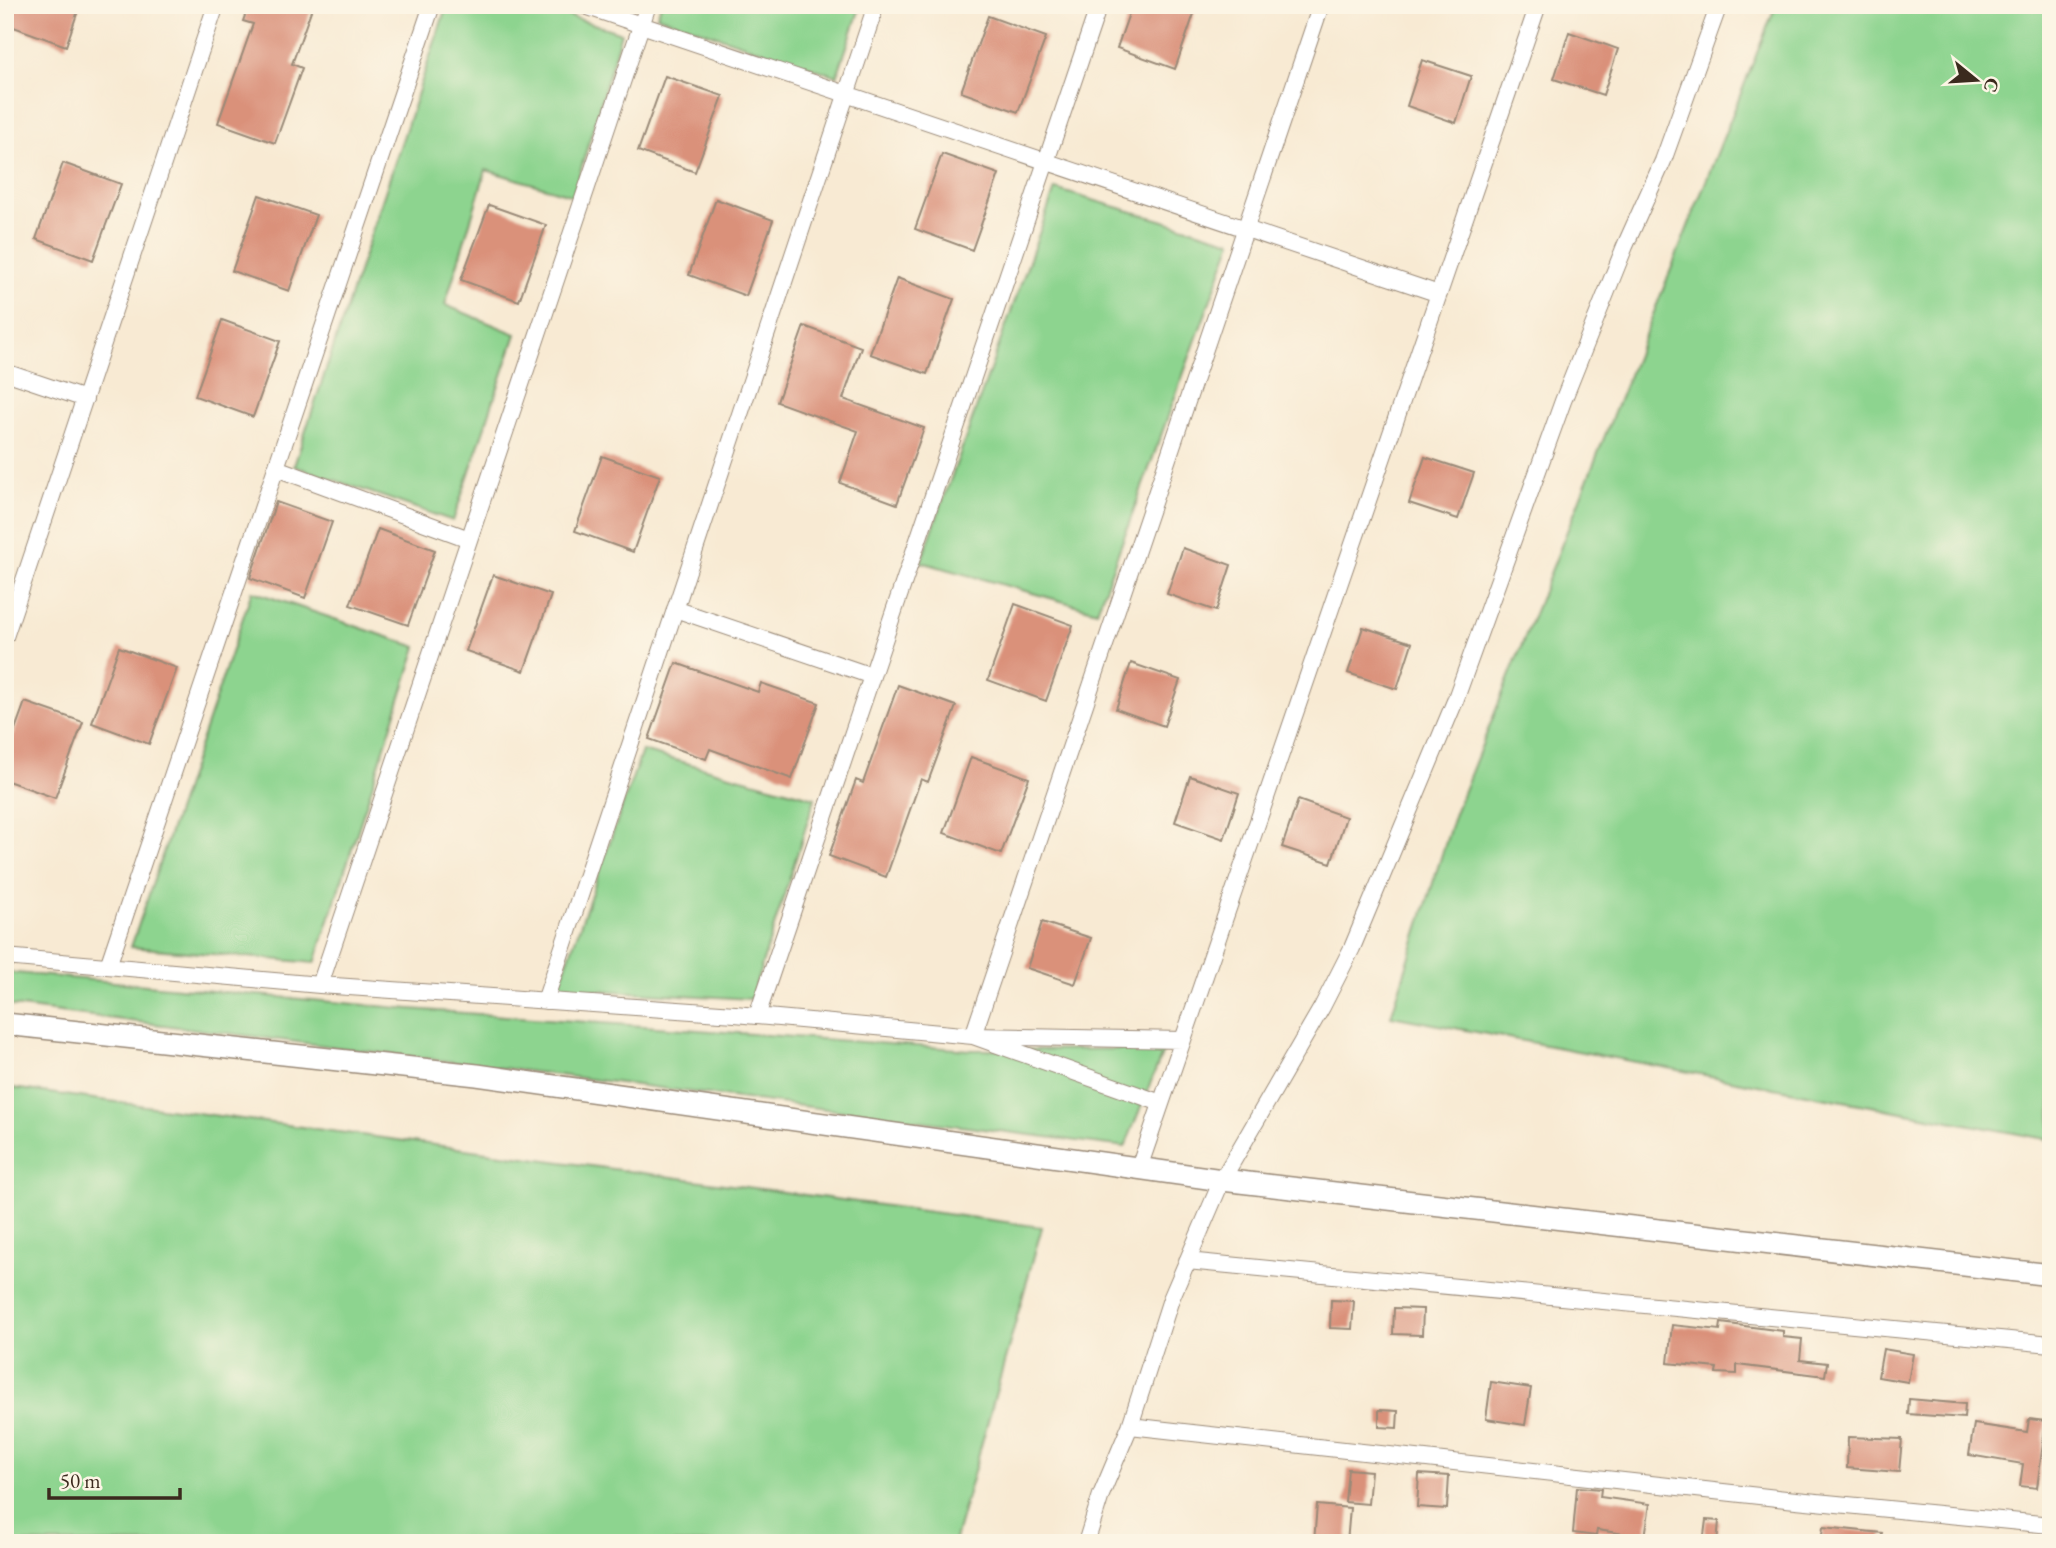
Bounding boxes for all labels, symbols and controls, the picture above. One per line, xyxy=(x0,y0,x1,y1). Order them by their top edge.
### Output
north arrow xyxy=(1940,46,2010,116)
text: С xyxy=(1978,75,2006,95)
scale bar xyxy=(49,1457,180,1501)
text: 50 m xyxy=(60,1467,101,1494)

